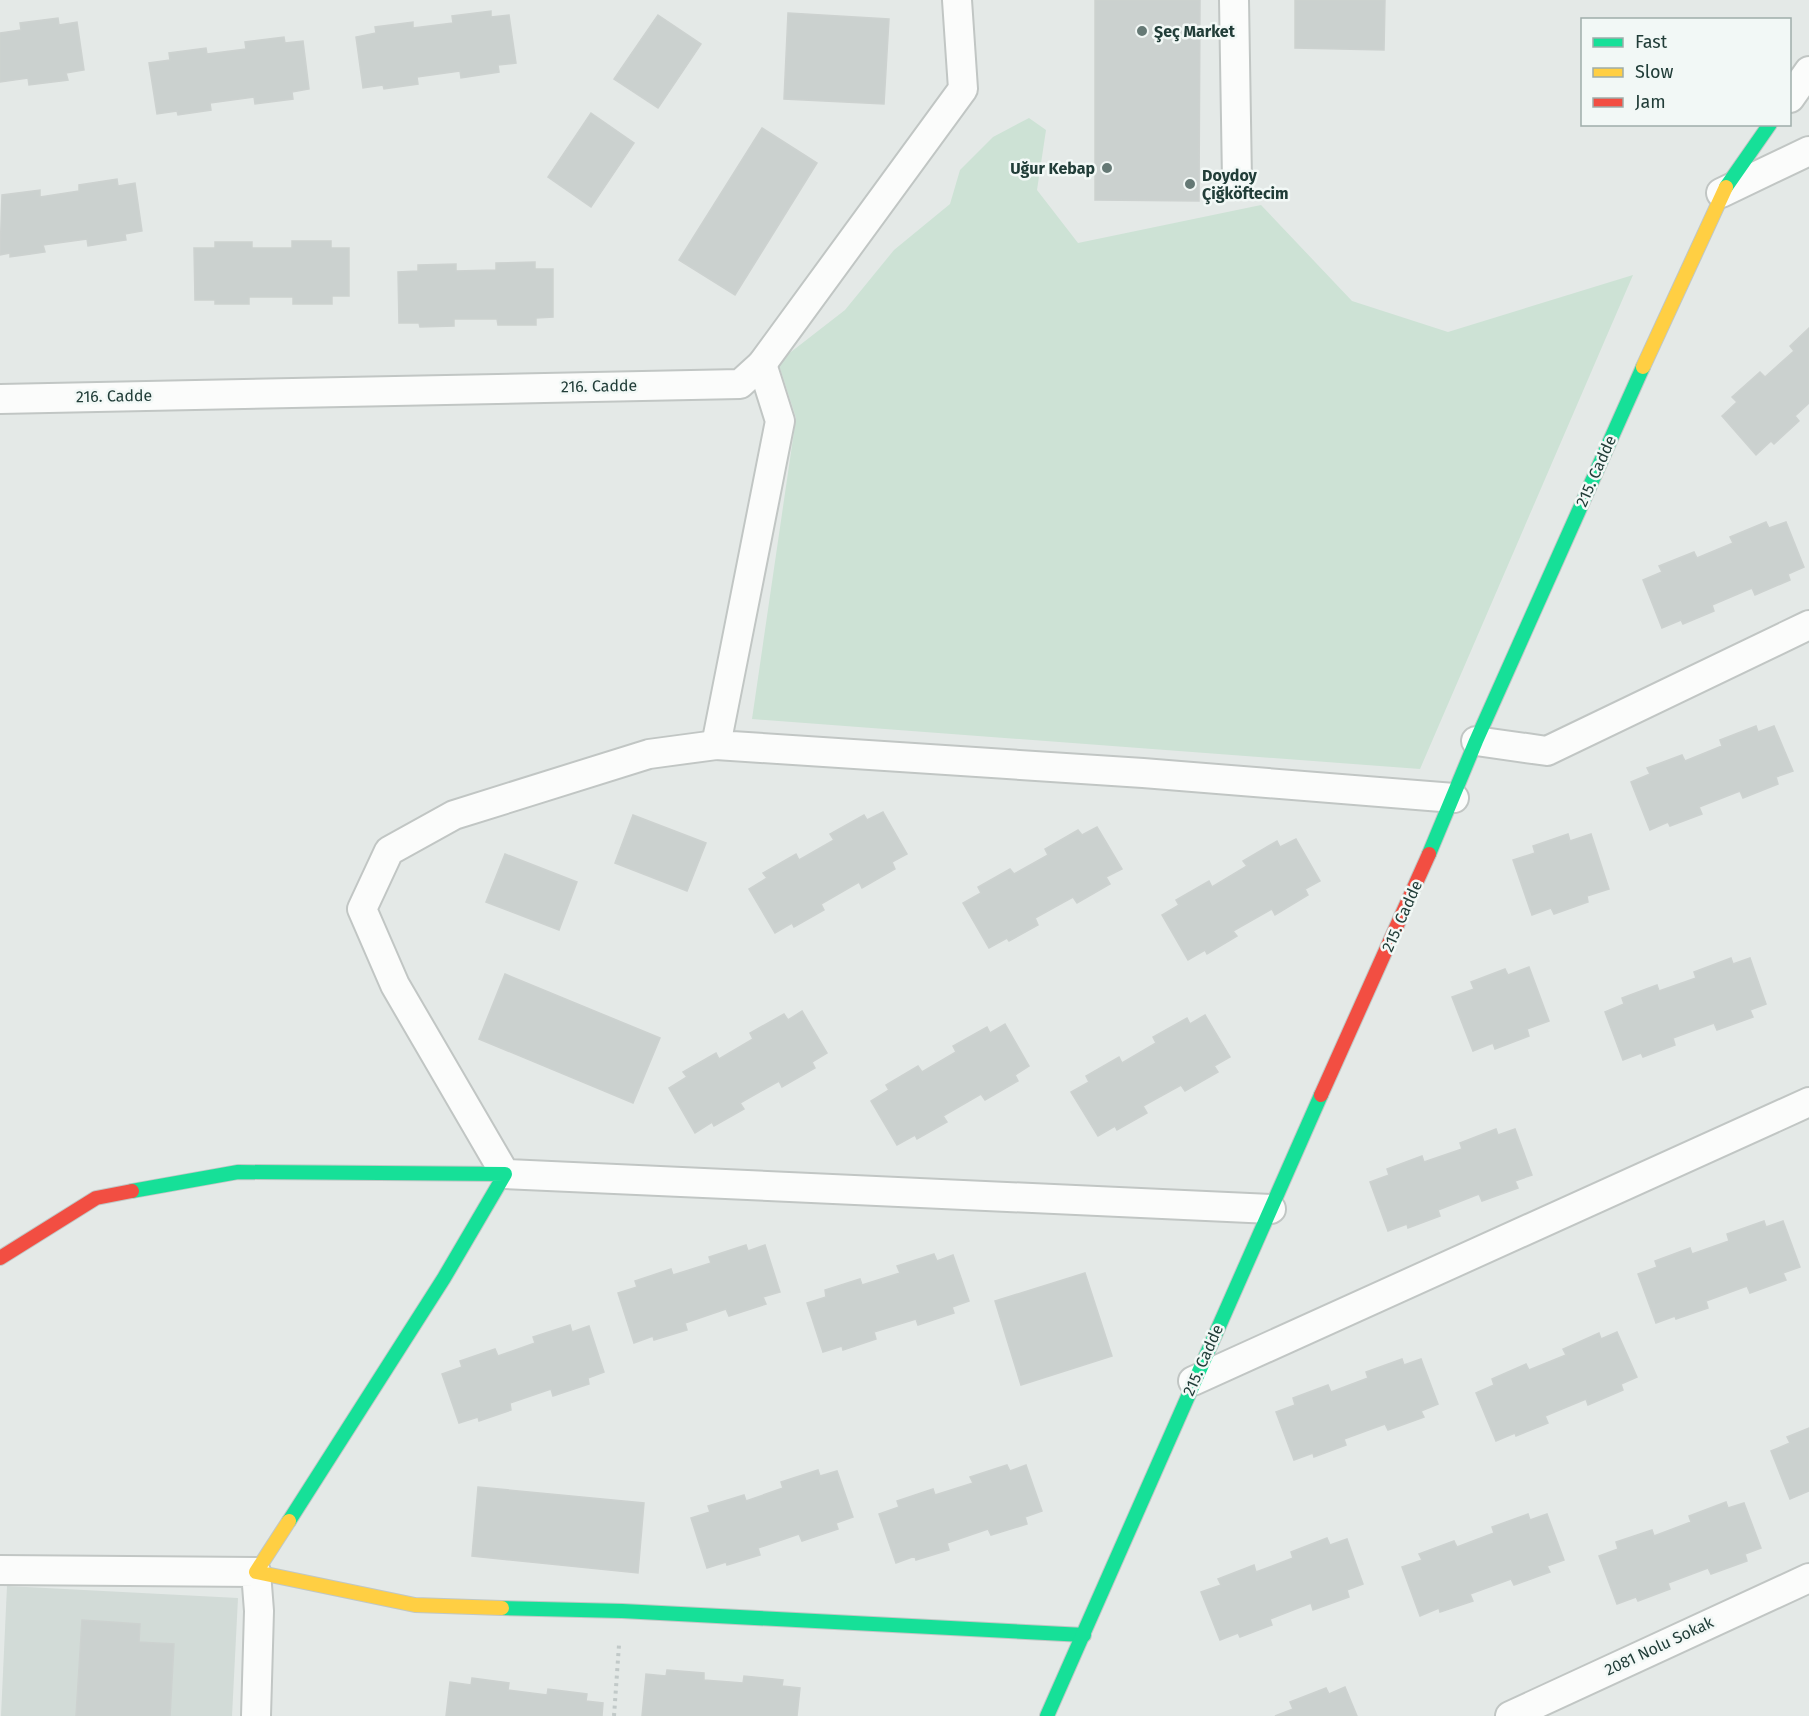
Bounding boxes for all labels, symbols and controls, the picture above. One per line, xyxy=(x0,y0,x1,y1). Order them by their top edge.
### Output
legend xyxy=(1581,18,1791,126)
place label: Şeç Market xyxy=(1154,22,1236,43)
marker: Şeç Market xyxy=(1135,24,1149,38)
text: Fast xyxy=(1635,31,1668,53)
text: Slow xyxy=(1635,61,1674,83)
text: Jam xyxy=(1635,91,1666,113)
place label: Uğur Kebap xyxy=(1010,159,1095,178)
marker: Uğur Kebap xyxy=(1100,161,1114,175)
place label: Doydoy Çiğköftecim xyxy=(1202,166,1289,205)
marker: Doydoy Çiğköftecim xyxy=(1183,177,1197,191)
street label: 216. Cadde xyxy=(561,376,637,396)
street label: 216. Cadde xyxy=(76,386,152,406)
street label: 215. Cadde xyxy=(1572,432,1620,510)
street label: 215. Cadde xyxy=(1378,877,1426,955)
street label: 215. Cadde xyxy=(1179,1321,1227,1399)
street label: 2081 Nolu Sokak xyxy=(1602,1612,1717,1679)

